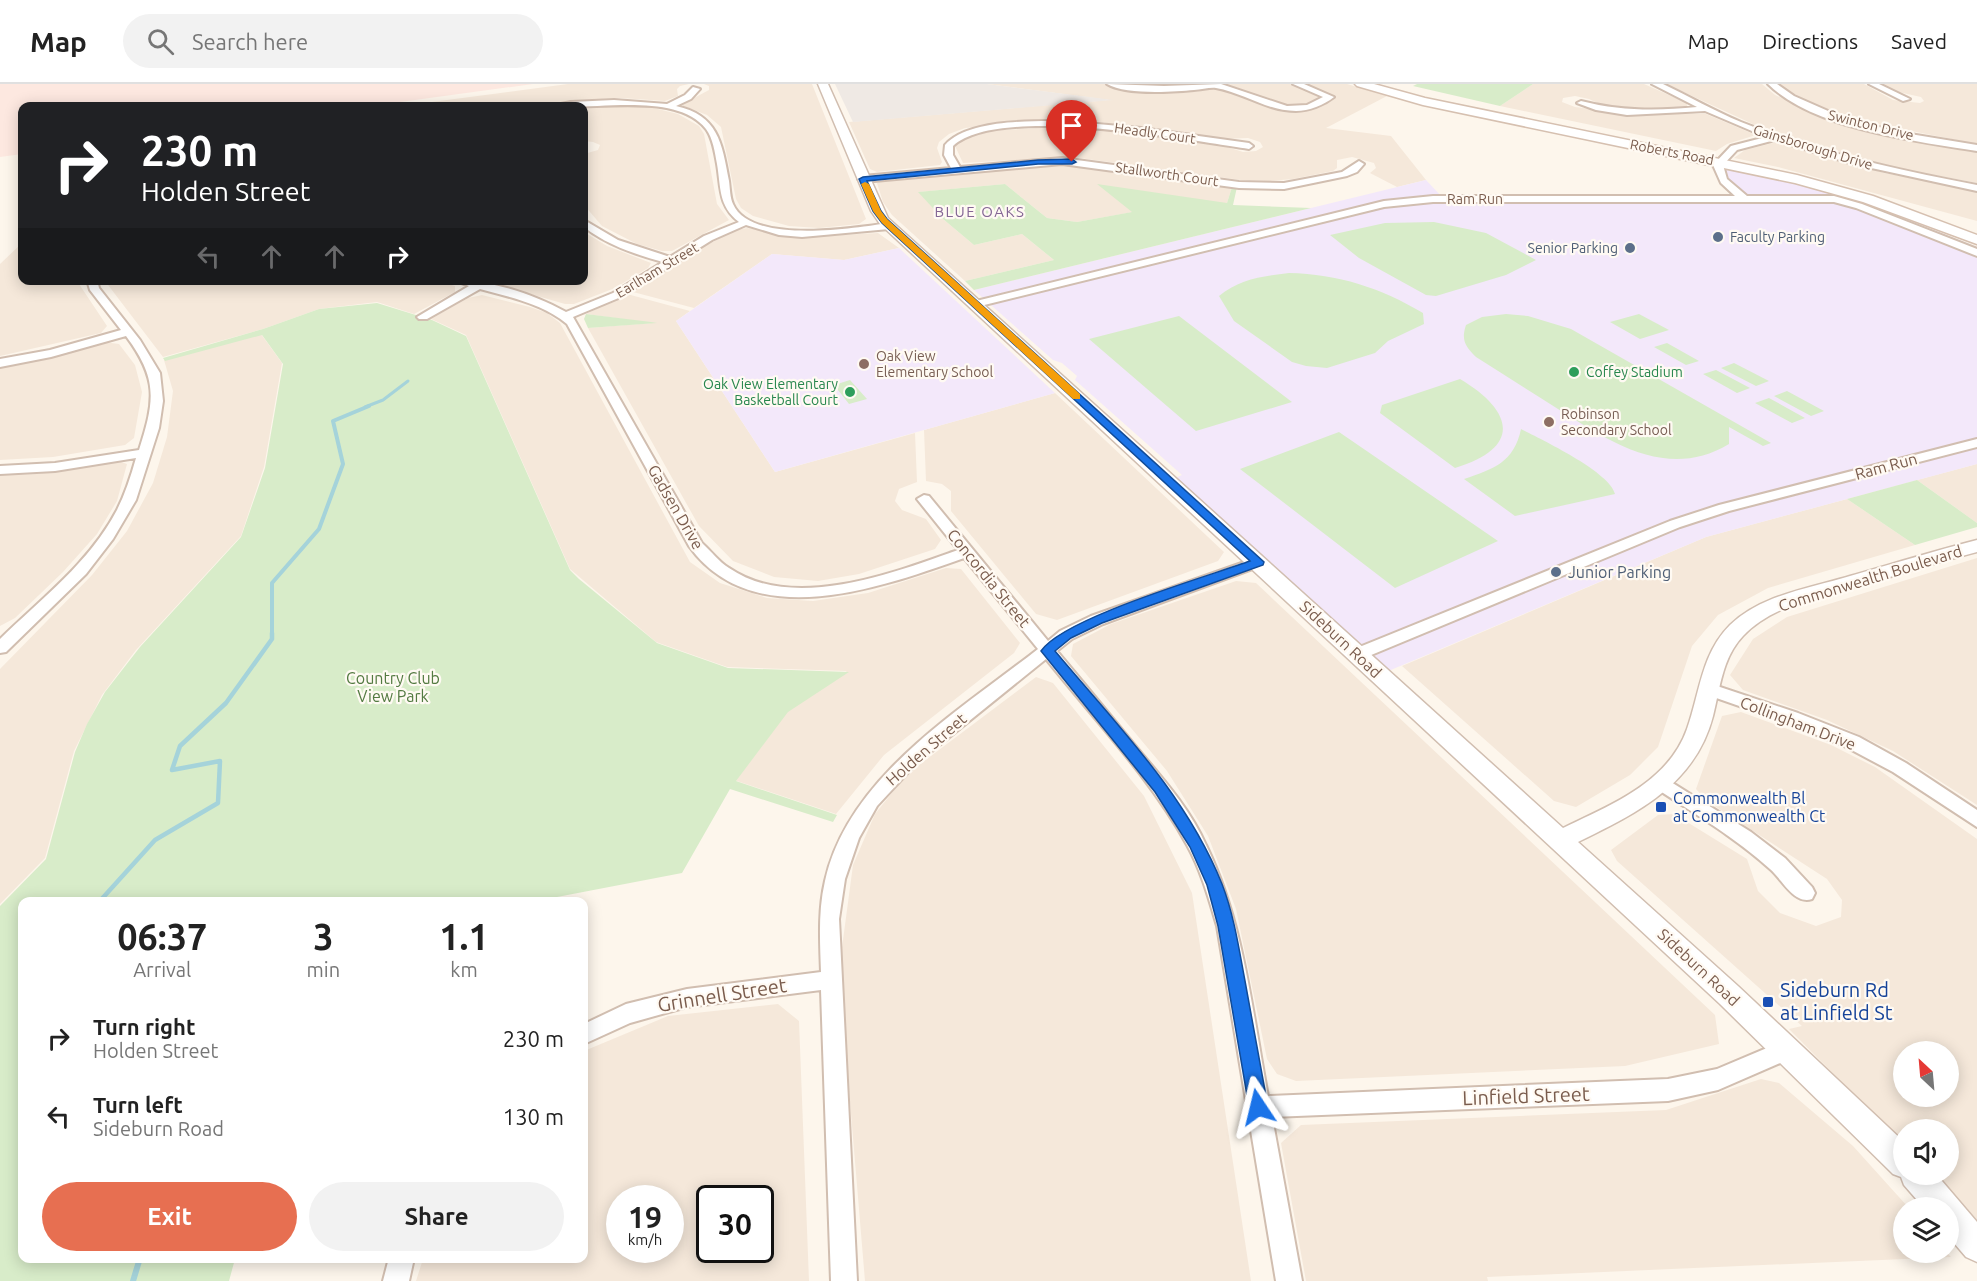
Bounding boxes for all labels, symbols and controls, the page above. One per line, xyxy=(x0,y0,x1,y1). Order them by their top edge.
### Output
search box xyxy=(123,14,543,68)
icon: search xyxy=(144,25,177,58)
text: Map xyxy=(30,26,87,57)
text: Search here xyxy=(192,29,308,54)
text: Map xyxy=(1688,29,1729,53)
text: Directions xyxy=(1762,29,1858,53)
text: Saved xyxy=(1891,29,1947,53)
pin xyxy=(1046,100,1097,162)
street label: Swinton Drive xyxy=(1827,107,1915,143)
icon: arrive xyxy=(1055,109,1088,142)
street label: Headly Court xyxy=(1113,119,1197,147)
street label: Gainsborough Drive xyxy=(1751,121,1875,173)
icon: right xyxy=(42,126,120,204)
text: 230 m xyxy=(141,127,258,174)
street label: Roberts Road xyxy=(1629,136,1715,168)
street label: Stallworth Court xyxy=(1114,159,1220,189)
text: Holden Street xyxy=(141,176,310,206)
street label: Ram Run xyxy=(1447,191,1503,207)
district label: BLUE OAKS xyxy=(935,203,1025,220)
place label: Faculty Parking xyxy=(1730,229,1825,245)
marker: Faculty Parking xyxy=(1711,230,1725,244)
street label: Earlham Street xyxy=(613,239,702,301)
icon: left xyxy=(192,240,225,273)
icon: ahead xyxy=(255,240,288,273)
icon: ahead xyxy=(318,240,351,273)
icon: right xyxy=(381,240,414,273)
place label: Senior Parking xyxy=(1528,240,1618,256)
marker: Senior Parking xyxy=(1623,241,1637,255)
place label: Oak View Elementary School xyxy=(876,348,994,380)
marker: Oak View Elementary School xyxy=(857,357,871,371)
place label: Coffey Stadium xyxy=(1586,364,1683,380)
marker: Coffey Stadium xyxy=(1567,365,1581,379)
place label: Oak View Elementary Basketball Court xyxy=(703,376,838,408)
marker: Oak View Elementary Basketball Court xyxy=(843,385,857,399)
place label: Robinson Secondary School xyxy=(1561,406,1672,438)
marker: Robinson Secondary School xyxy=(1542,415,1556,429)
street label: Ram Run xyxy=(1853,449,1919,483)
street label: Gadsen Drive xyxy=(645,462,707,552)
street label: Concordia Street xyxy=(944,525,1034,631)
street label: Commonwealth Boulevard xyxy=(1776,541,1964,615)
place label: Junior Parking xyxy=(1568,563,1671,581)
marker: Junior Parking xyxy=(1549,565,1563,579)
street label: Sideburn Road xyxy=(1297,597,1385,681)
park label: Country Club View Park xyxy=(346,669,440,705)
street label: Collingham Drive xyxy=(1738,693,1858,753)
street label: Holden Street xyxy=(882,709,970,789)
place label: Commonwealth Bl at Commonwealth Ct xyxy=(1673,789,1826,825)
marker: Commonwealth Bl at Commonwealth Ct xyxy=(1654,800,1668,814)
text: 06:37 xyxy=(117,916,207,957)
text: 3 xyxy=(313,916,333,957)
text: 1.1 xyxy=(439,916,489,957)
street label: Sideburn Road xyxy=(1655,925,1743,1009)
text: Arrival xyxy=(133,958,191,981)
text: min xyxy=(307,958,340,981)
text: km xyxy=(450,958,478,981)
street label: Grinnell Street xyxy=(656,973,788,1016)
place label: Sideburn Rd at Linfield St xyxy=(1780,978,1893,1024)
marker: Sideburn Rd at Linfield St xyxy=(1761,995,1775,1009)
text: Turn right xyxy=(93,1014,195,1039)
icon: right xyxy=(42,1022,75,1055)
text: 230 m xyxy=(503,1026,564,1051)
text: Holden Street xyxy=(93,1039,218,1062)
north arrow xyxy=(1893,1041,1959,1107)
map controls xyxy=(1893,1041,1959,1263)
position arrow xyxy=(1226,1075,1290,1139)
street label: Linfield Street xyxy=(1462,1082,1590,1109)
text: Turn left xyxy=(93,1092,183,1117)
icon: left xyxy=(42,1100,75,1133)
text: 130 m xyxy=(503,1104,564,1129)
text: Sideburn Road xyxy=(93,1117,224,1140)
button: sound xyxy=(1893,1119,1959,1185)
button: Exit xyxy=(42,1182,297,1251)
button: Share xyxy=(309,1182,564,1251)
speed limit sign: 30 xyxy=(696,1185,774,1263)
button: layers xyxy=(1893,1197,1959,1263)
text: 19 xyxy=(628,1200,662,1234)
text: km/h xyxy=(628,1231,662,1248)

